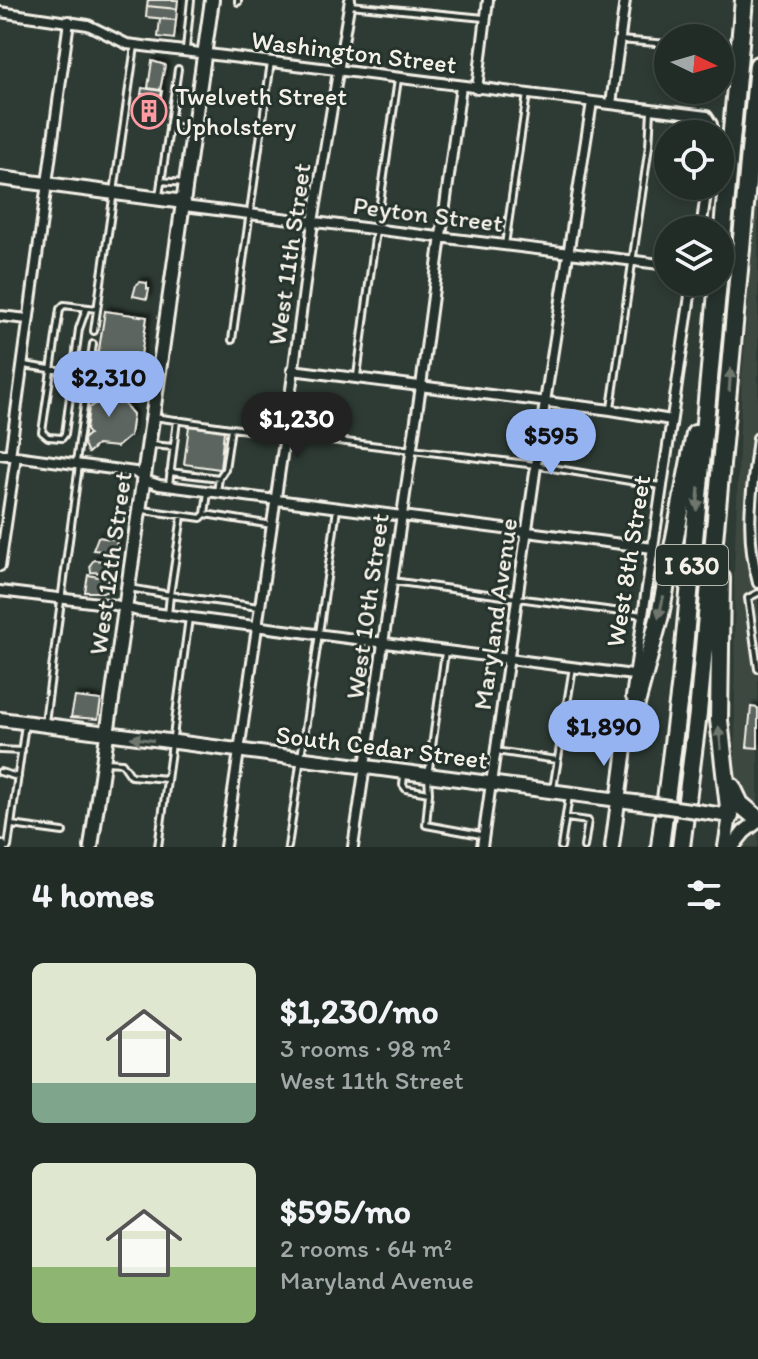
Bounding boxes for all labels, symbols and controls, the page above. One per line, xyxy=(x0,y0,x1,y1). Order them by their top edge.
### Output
street label: Washington Street xyxy=(249,24,459,81)
north arrow xyxy=(654,24,734,104)
map controls xyxy=(654,24,734,296)
place label: Twelveth Street Upholstery xyxy=(175,80,347,142)
building icon: Twelveth Street Upholstery xyxy=(130,92,168,130)
button: locate xyxy=(654,120,734,200)
street label: West 11th Street xyxy=(260,161,318,347)
street label: Peyton Street xyxy=(351,189,505,239)
button: layers xyxy=(654,216,734,296)
pin: $2,310 xyxy=(44,351,174,419)
text: $2,310 xyxy=(71,361,147,393)
one-way arrow xyxy=(724,367,737,392)
pin: $1,230 xyxy=(232,392,362,460)
text: $1,230 xyxy=(259,402,335,434)
pin: $595 xyxy=(504,409,598,477)
text: $595 xyxy=(524,419,578,451)
street label: West 12th Street xyxy=(81,469,139,657)
street label: West 8th Street xyxy=(599,472,657,649)
one-way arrow xyxy=(691,487,704,512)
street label: West 10th Street xyxy=(338,511,396,701)
street label: Maryland Avenue xyxy=(466,516,524,712)
road number: I 630 xyxy=(656,545,728,585)
one-way arrow xyxy=(655,594,667,619)
pin: $1,890 xyxy=(539,700,669,768)
text: $1,890 xyxy=(566,710,642,742)
street label: South Cedar Street xyxy=(274,718,490,776)
one-way arrow xyxy=(714,725,727,750)
one-way arrow xyxy=(129,732,154,745)
icon: filters xyxy=(682,873,726,917)
text: 4 homes xyxy=(32,875,155,916)
text: $1,230/mo xyxy=(280,991,439,1032)
icon: home xyxy=(96,995,192,1091)
text: 3 rooms · 98 m² xyxy=(280,1032,451,1064)
text: West 11th Street xyxy=(280,1064,464,1096)
text: $595/mo xyxy=(280,1191,411,1232)
icon: home xyxy=(96,1195,192,1291)
text: 2 rooms · 64 m² xyxy=(280,1232,452,1264)
text: Maryland Avenue xyxy=(280,1264,474,1296)

